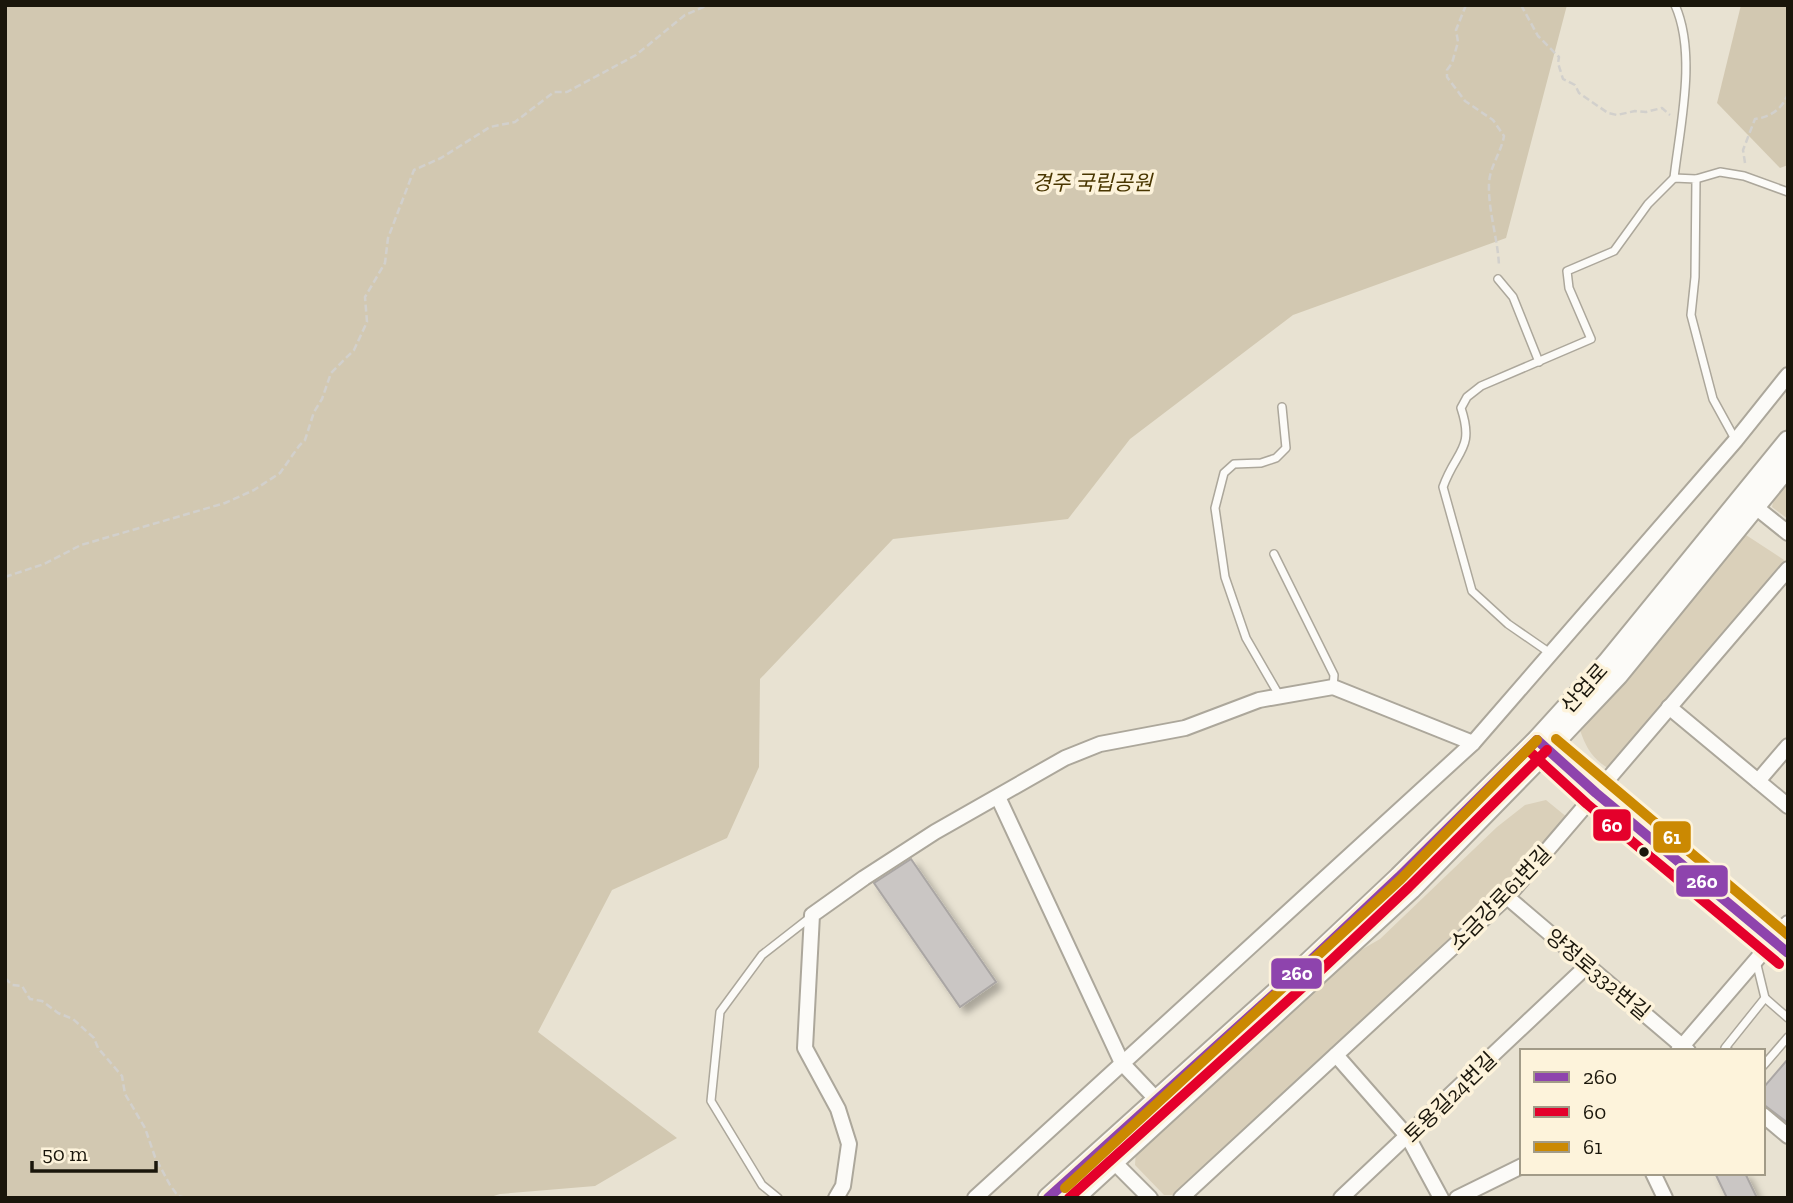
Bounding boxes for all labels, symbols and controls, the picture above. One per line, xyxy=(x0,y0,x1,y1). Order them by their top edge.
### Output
park label: 경주 국립공원 xyxy=(1032,170,1154,195)
street label: 산업로 xyxy=(1555,658,1613,718)
line badge: 60 xyxy=(1592,808,1632,842)
text: 60 xyxy=(1601,814,1623,837)
line badge: 61 xyxy=(1652,820,1692,854)
text: 61 xyxy=(1663,826,1681,849)
street label: 소금강로61번길 xyxy=(1444,841,1556,955)
unlabelled marker xyxy=(1637,845,1651,859)
line badge: 260 xyxy=(1675,864,1729,898)
text: 260 xyxy=(1686,870,1718,893)
street label: 양정로332번길 xyxy=(1541,923,1655,1025)
line badge: 260 xyxy=(1270,957,1323,990)
text: 260 xyxy=(1281,962,1313,985)
street label: 토용길24번길 xyxy=(1399,1047,1501,1147)
legend xyxy=(1520,1049,1765,1175)
text: 260 xyxy=(1583,1064,1617,1089)
text: 60 xyxy=(1583,1099,1606,1124)
scale bar xyxy=(32,1130,156,1174)
text: 61 xyxy=(1583,1134,1602,1159)
text: 50 m xyxy=(42,1141,88,1166)

